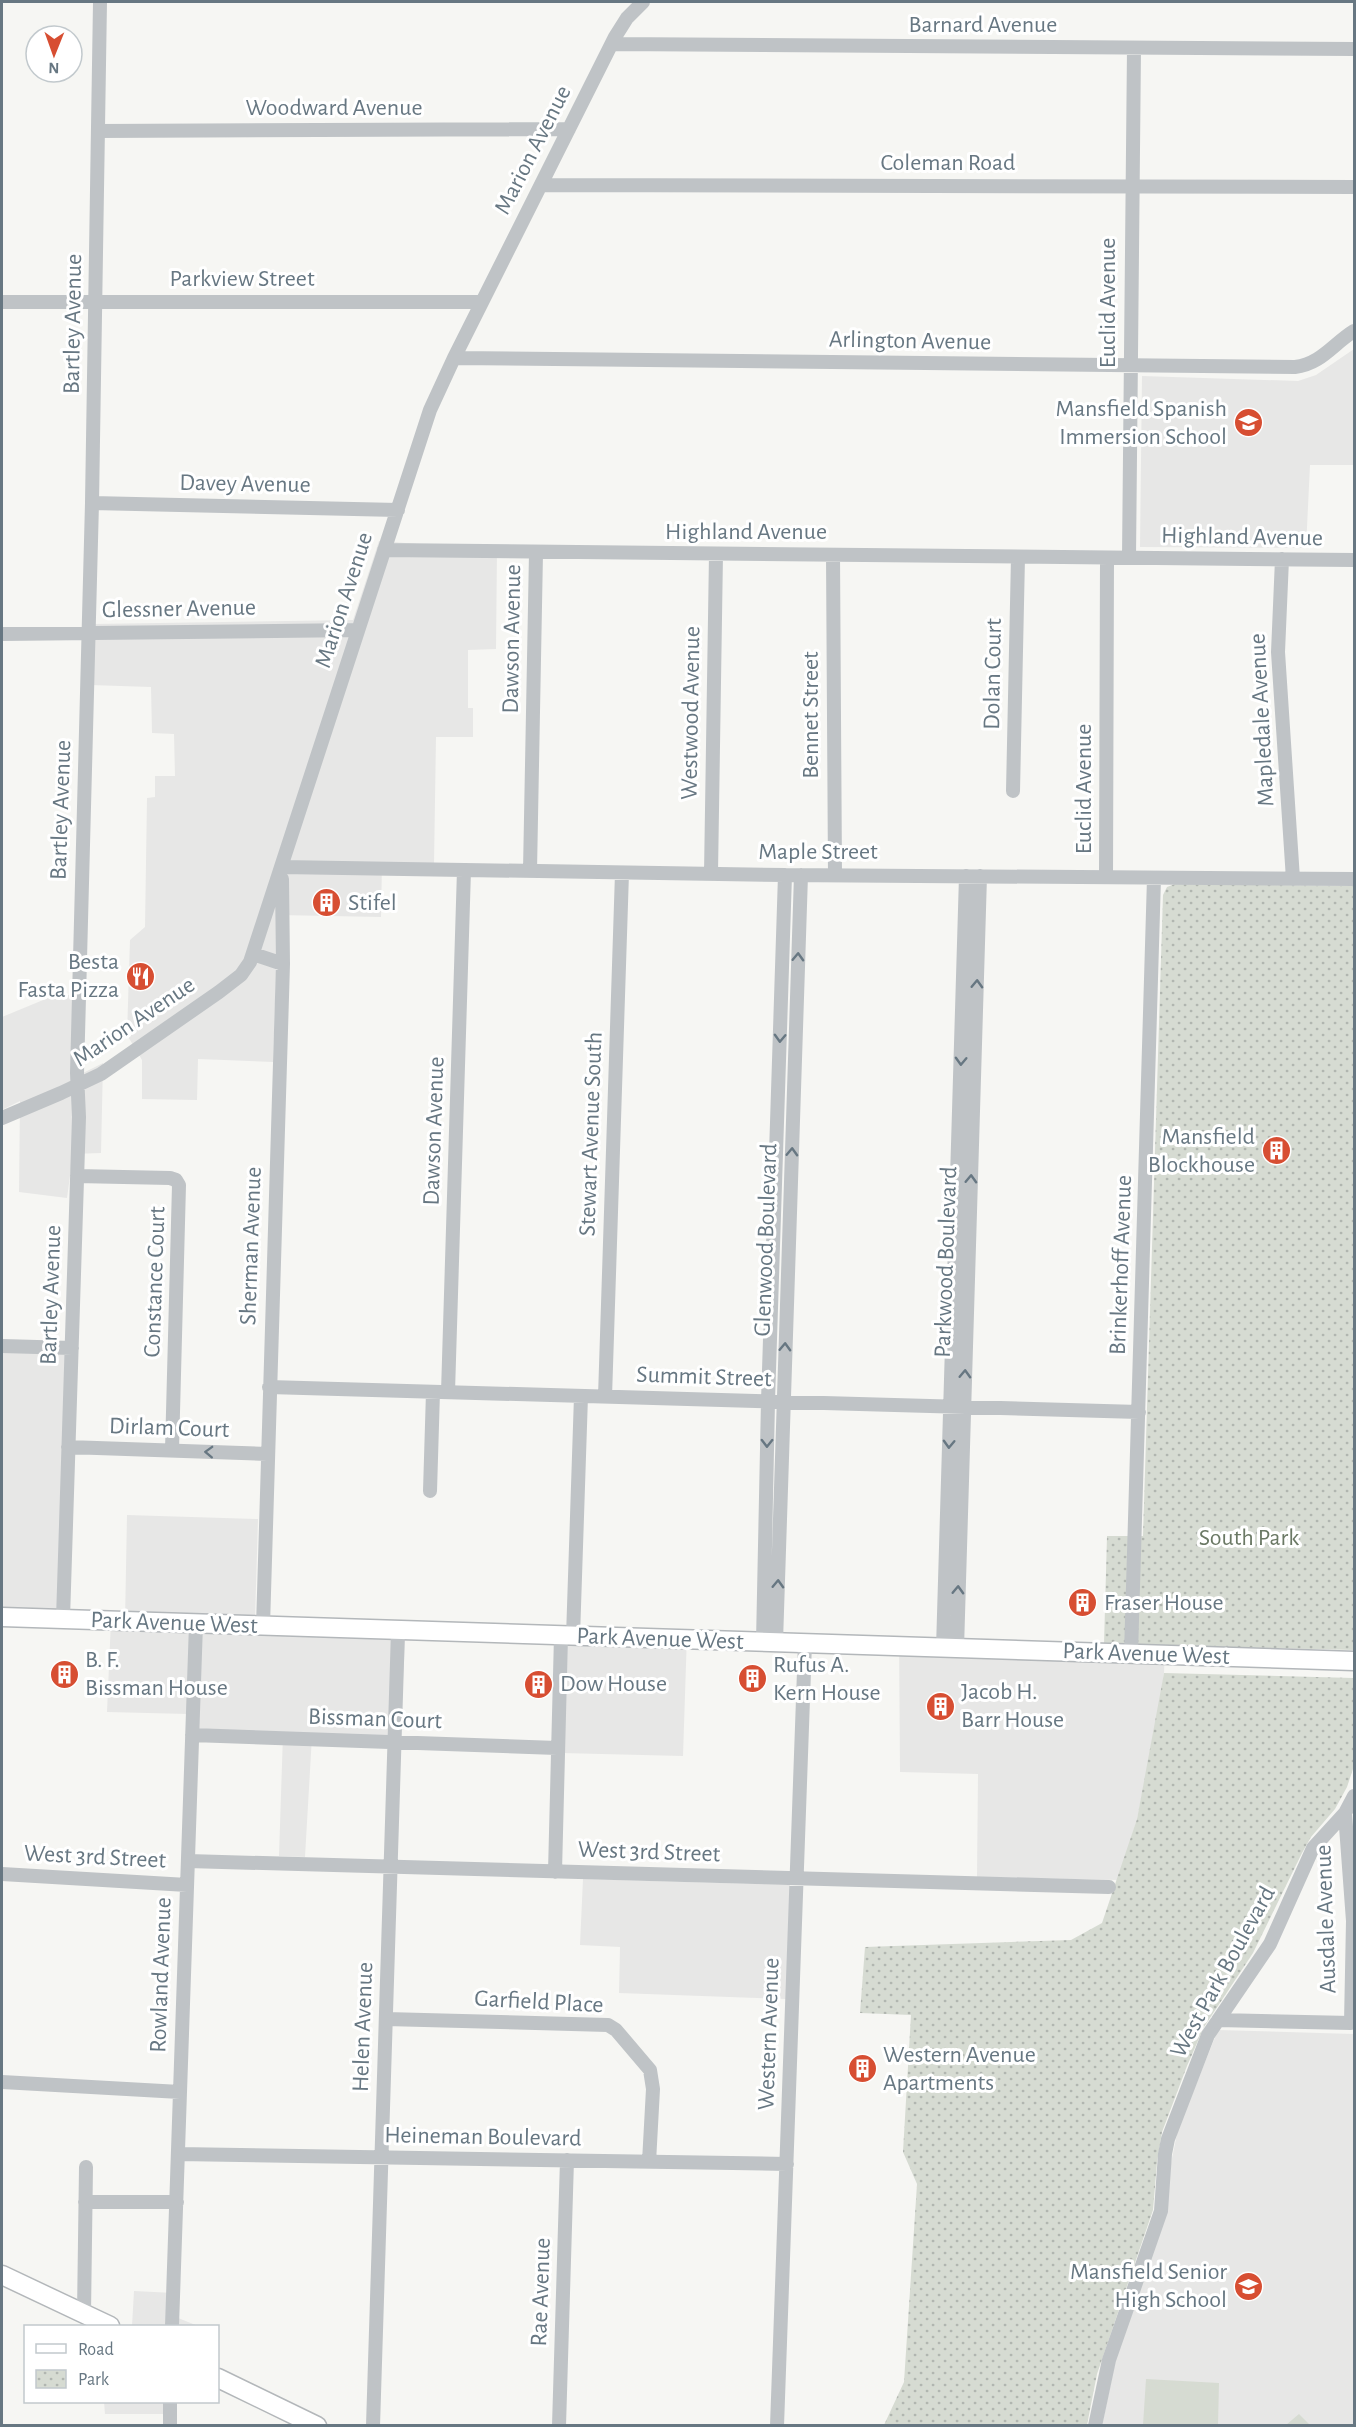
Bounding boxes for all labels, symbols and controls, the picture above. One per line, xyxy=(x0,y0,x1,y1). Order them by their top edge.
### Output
street label: Barnard Avenue xyxy=(909,13,1057,37)
north arrow xyxy=(24,24,84,84)
text: N xyxy=(48,60,59,76)
street label: Marion Avenue xyxy=(490,82,576,218)
street label: Woodward Avenue xyxy=(245,96,423,120)
street label: Coleman Road xyxy=(881,151,1015,175)
street label: Euclid Avenue xyxy=(1096,238,1120,368)
street label: Bartley Avenue xyxy=(60,254,86,394)
street label: Parkview Street xyxy=(169,267,315,291)
street label: Arlington Avenue xyxy=(829,328,991,354)
place label: Mansfield Spanish Immersion School xyxy=(1056,397,1227,449)
school or university icon: Mansfield Spanish Immersion School xyxy=(1232,407,1264,439)
street label: Davey Avenue xyxy=(179,471,311,497)
street label: Highland Avenue xyxy=(665,520,827,544)
street label: Highland Avenue xyxy=(1161,524,1323,550)
street label: Marion Avenue xyxy=(311,529,377,671)
street label: Dawson Avenue xyxy=(499,564,525,714)
street label: Glessner Avenue xyxy=(102,596,256,622)
street label: Dolan Court xyxy=(980,618,1006,730)
street label: Westwood Avenue xyxy=(677,626,705,800)
street label: Mapledale Avenue xyxy=(1245,633,1279,807)
street label: Bennet Street xyxy=(799,651,823,779)
street label: Euclid Avenue xyxy=(1072,724,1096,854)
street label: Bartley Avenue xyxy=(47,739,75,881)
street label: Maple Street xyxy=(758,840,878,864)
building icon: Stifel xyxy=(311,887,343,919)
place label: Stifel xyxy=(348,891,397,915)
place label: Besta Fasta Pizza xyxy=(17,950,119,1002)
one-way arrow xyxy=(792,953,805,962)
restaurant icon: Besta Fasta Pizza xyxy=(124,960,156,992)
street label: Marion Avenue xyxy=(69,973,199,1071)
one-way arrow xyxy=(971,980,983,989)
street label: Stewart Avenue South xyxy=(575,1031,607,1237)
one-way arrow xyxy=(773,1034,786,1043)
street label: Dawson Avenue xyxy=(419,1056,449,1206)
one-way arrow xyxy=(954,1056,967,1065)
place label: Mansfield Blockhouse xyxy=(1148,1125,1255,1177)
building icon: Mansfield Blockhouse xyxy=(1260,1135,1292,1167)
street label: Glenwood Boulevard xyxy=(751,1143,781,1337)
one-way arrow xyxy=(785,1148,798,1157)
street label: Sherman Avenue xyxy=(236,1166,266,1326)
street label: Parkwood Boulevard xyxy=(931,1166,961,1358)
one-way arrow xyxy=(965,1175,977,1184)
street label: Brinkerhoff Avenue xyxy=(1106,1175,1136,1355)
street label: Constance Court xyxy=(140,1206,170,1358)
street label: Bartley Avenue xyxy=(37,1224,65,1366)
one-way arrow xyxy=(779,1343,792,1352)
street label: Summit Street xyxy=(636,1363,772,1391)
one-way arrow xyxy=(959,1370,971,1379)
street label: Dirlam Court xyxy=(109,1414,230,1442)
one-way arrow xyxy=(761,1438,773,1447)
one-way arrow xyxy=(943,1440,955,1449)
one-way arrow xyxy=(204,1445,213,1458)
park label: South Park xyxy=(1199,1526,1299,1550)
one-way arrow xyxy=(771,1579,784,1588)
one-way arrow xyxy=(952,1586,965,1595)
building icon: Fraser House xyxy=(1067,1587,1099,1619)
place label: Fraser House xyxy=(1104,1591,1224,1615)
street label: Park Avenue West xyxy=(90,1608,258,1638)
street label: Park Avenue West xyxy=(576,1624,744,1654)
street label: Park Avenue West xyxy=(1062,1639,1230,1669)
place label: B. F. Bissman House xyxy=(85,1648,228,1700)
place label: Rufus A. Kern House xyxy=(773,1653,881,1705)
building icon: B. F. Bissman House xyxy=(48,1658,80,1690)
building icon: Rufus A. Kern House xyxy=(736,1663,768,1695)
building icon: Dow House xyxy=(523,1668,555,1700)
place label: Dow House xyxy=(560,1672,667,1696)
place label: Jacob H. Barr House xyxy=(961,1680,1064,1732)
building icon: Jacob H. Barr House xyxy=(924,1690,956,1722)
street label: Bissman Court xyxy=(308,1705,443,1733)
street label: West 3rd Street xyxy=(577,1838,721,1866)
street label: West 3rd Street xyxy=(23,1841,167,1873)
street label: Ausdale Avenue xyxy=(1311,1844,1341,1994)
street label: West Park Boulevard xyxy=(1166,1882,1280,2062)
street label: Rowland Avenue xyxy=(146,1897,176,2053)
street label: Western Avenue xyxy=(754,1957,784,2111)
street label: Helen Avenue xyxy=(349,1961,377,2093)
street label: Garfield Place xyxy=(474,1987,604,2017)
place label: Western Avenue Apartments xyxy=(883,2043,1036,2095)
building icon: Western Avenue Apartments xyxy=(846,2053,878,2085)
street label: Heineman Boulevard xyxy=(384,2123,582,2151)
street label: Rae Avenue xyxy=(527,2237,555,2347)
place label: Mansfield Senior High School xyxy=(1070,2260,1227,2312)
school or university icon: Mansfield Senior High School xyxy=(1232,2270,1264,2302)
legend xyxy=(24,2325,219,2403)
text: Road xyxy=(78,2341,114,2359)
text: Park xyxy=(78,2371,110,2389)

